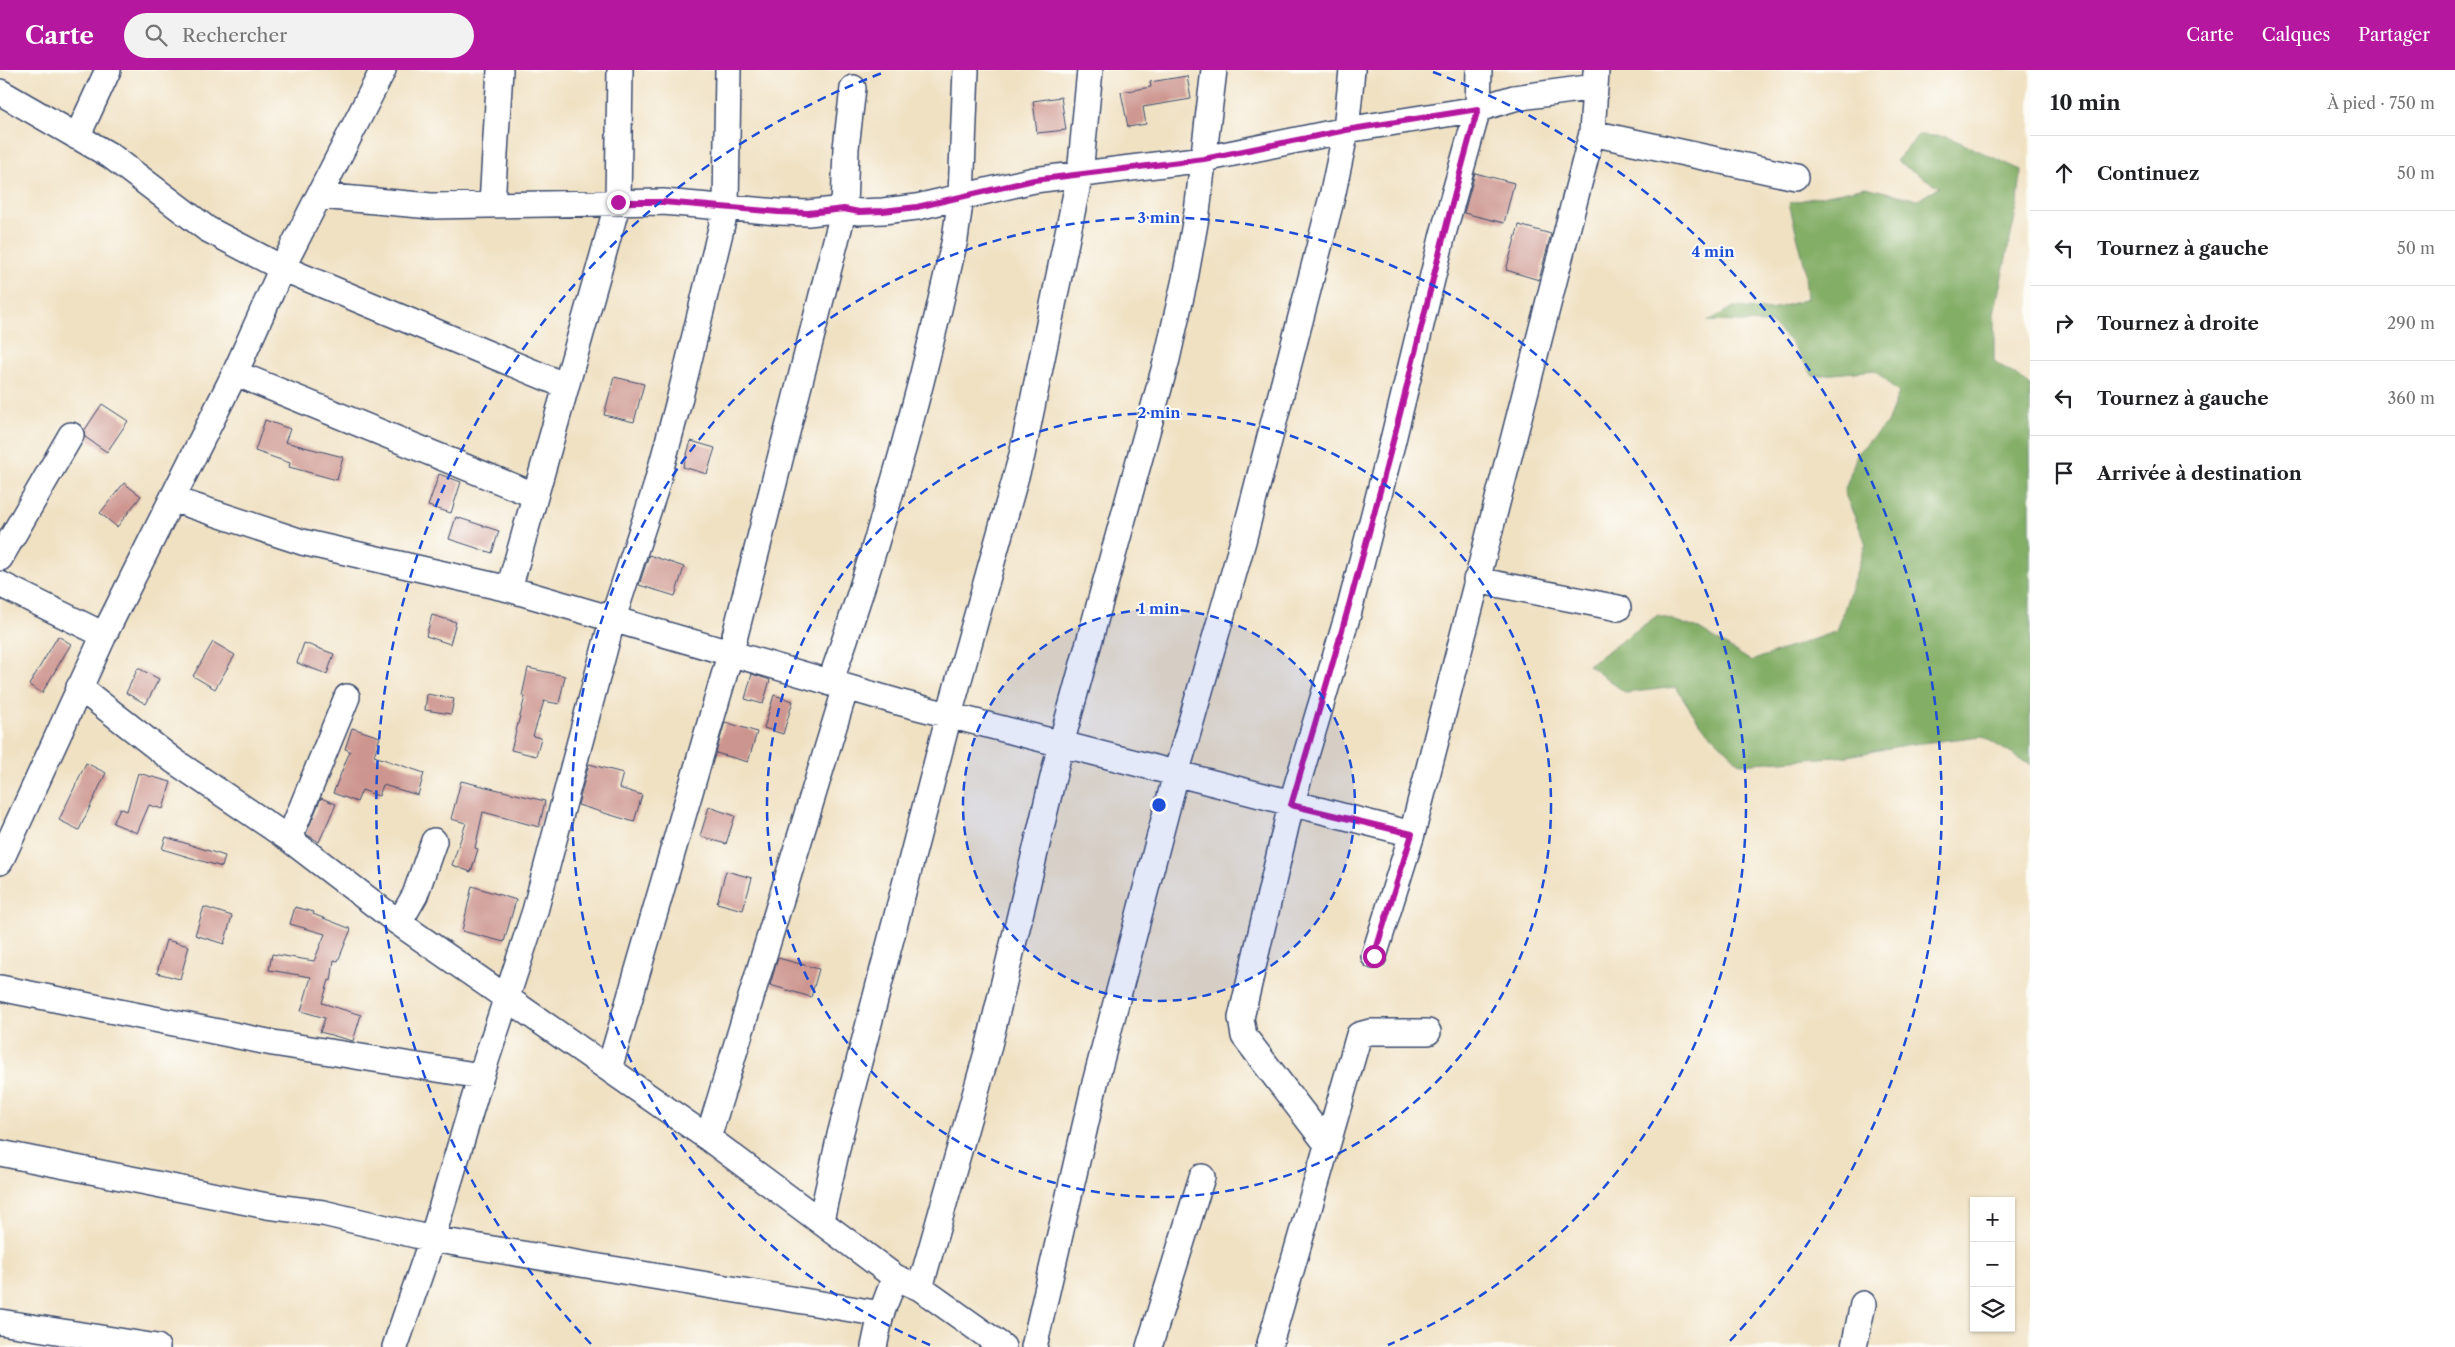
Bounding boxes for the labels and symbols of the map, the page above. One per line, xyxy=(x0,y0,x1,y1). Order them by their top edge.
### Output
route end xyxy=(607,191,630,214)
text: 3 min xyxy=(1138,208,1181,227)
text: 4 min xyxy=(1691,242,1735,261)
text: 2 min xyxy=(1137,403,1181,422)
text: 1 min xyxy=(1138,599,1180,618)
centre of rings xyxy=(1150,796,1168,814)
route start xyxy=(1363,945,1386,968)

